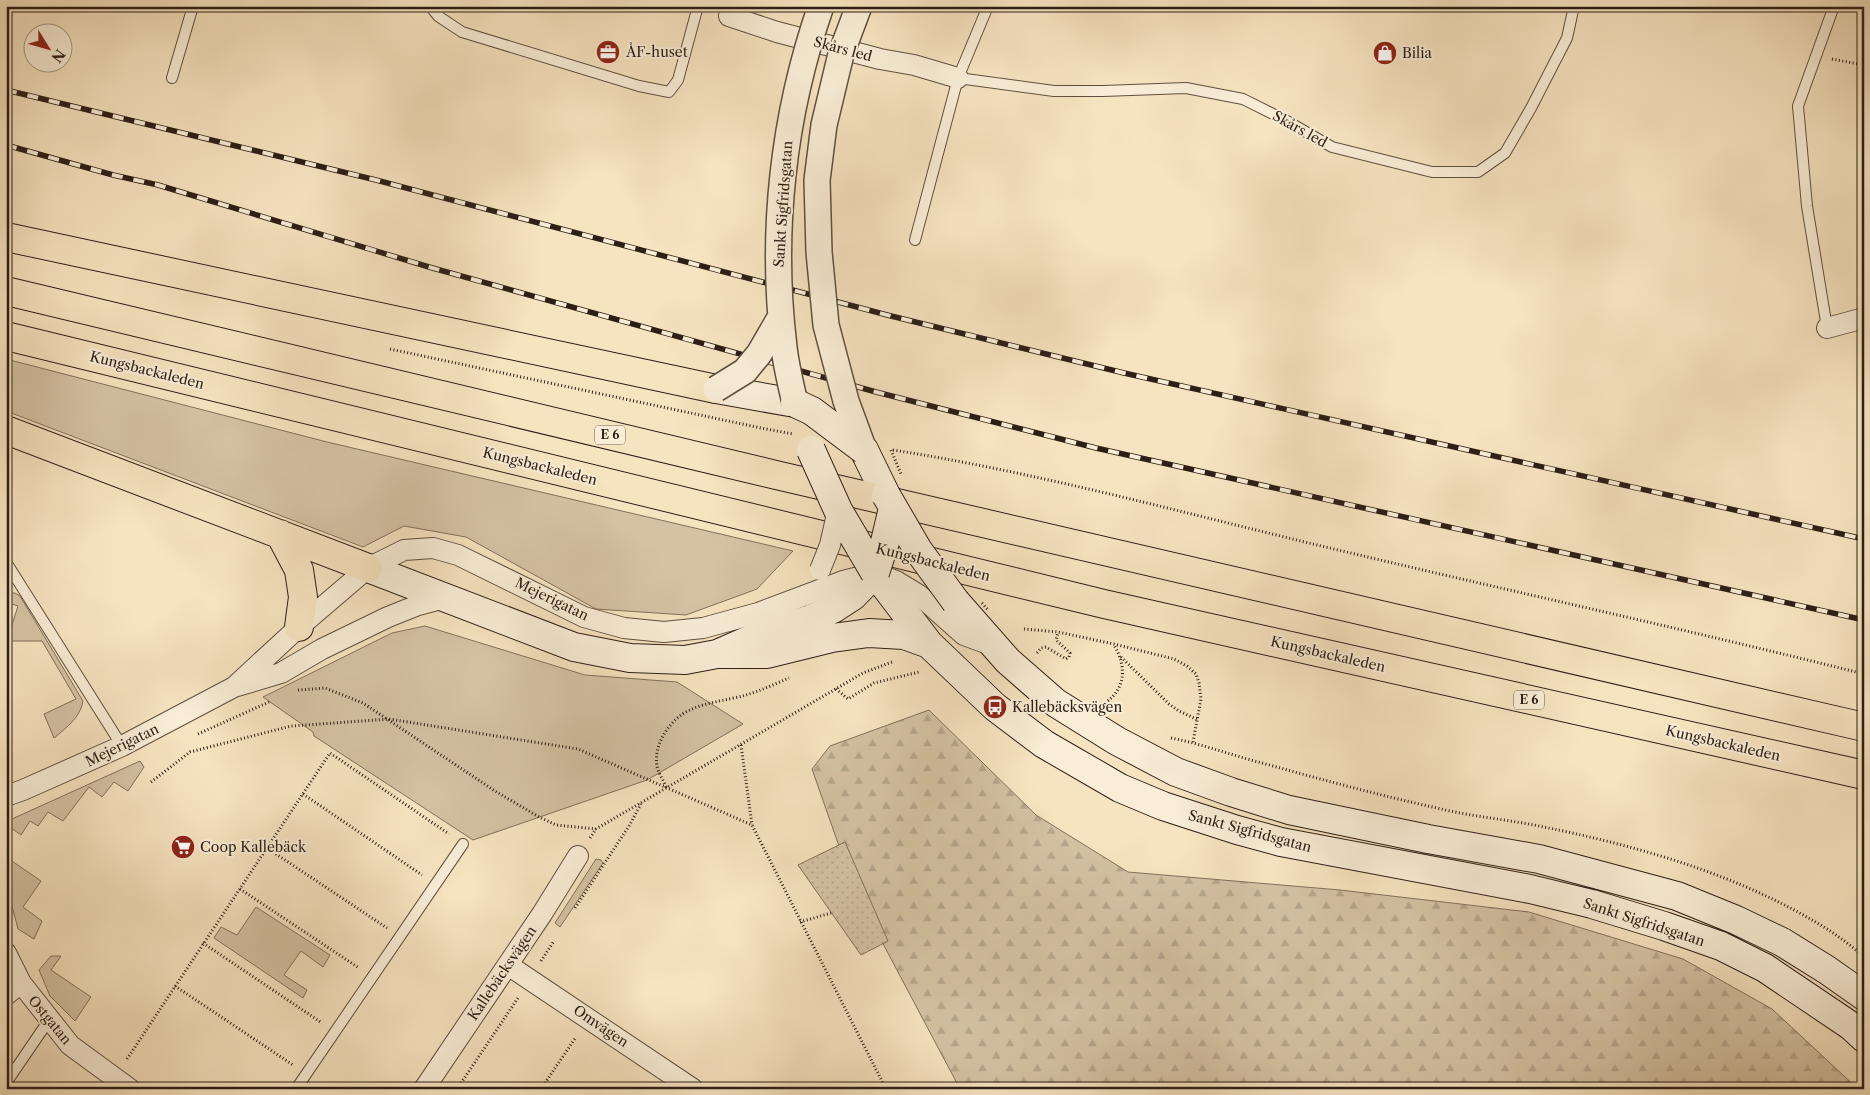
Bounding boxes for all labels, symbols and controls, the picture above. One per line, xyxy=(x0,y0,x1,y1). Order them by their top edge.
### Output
north arrow xyxy=(22,22,72,72)
street label: Skårs led xyxy=(812,33,875,66)
office icon: ÅF-huset xyxy=(595,39,621,65)
shop icon: Bilia xyxy=(1372,40,1398,66)
place label: ÅF-huset xyxy=(625,42,688,61)
place label: Bilia xyxy=(1402,44,1432,62)
text: N xyxy=(48,46,69,66)
street label: Skårs led xyxy=(1269,107,1331,152)
street label: Sankt Sigfridsgatan xyxy=(770,140,796,268)
street label: Kungsbackaleden xyxy=(88,347,206,393)
road number: E 6 xyxy=(595,426,625,444)
street label: Kungsbackaleden xyxy=(481,443,599,489)
street label: Kungsbackaleden xyxy=(874,539,992,585)
street label: Mejerigatan xyxy=(512,573,592,625)
street label: Kungsbackaleden xyxy=(1269,632,1387,676)
road number: E 6 xyxy=(1514,690,1544,710)
bus stop icon: Kallebäcksvägen xyxy=(982,694,1008,720)
place label: Kallebäcksvägen xyxy=(1012,698,1122,716)
street label: Mejerigatan xyxy=(82,719,162,771)
street label: Kungsbackaleden xyxy=(1664,721,1782,765)
street label: Sankt Sigfridsgatan xyxy=(1186,806,1314,856)
supermarket icon: Coop Kallebäck xyxy=(170,834,196,860)
place label: Coop Kallebäck xyxy=(200,838,307,856)
street label: Sankt Sigfridsgatan xyxy=(1581,894,1707,950)
street label: Kallebäcksvägen xyxy=(464,922,540,1024)
street label: Ostgatan xyxy=(24,992,76,1048)
street label: Omvägen xyxy=(570,1001,632,1051)

